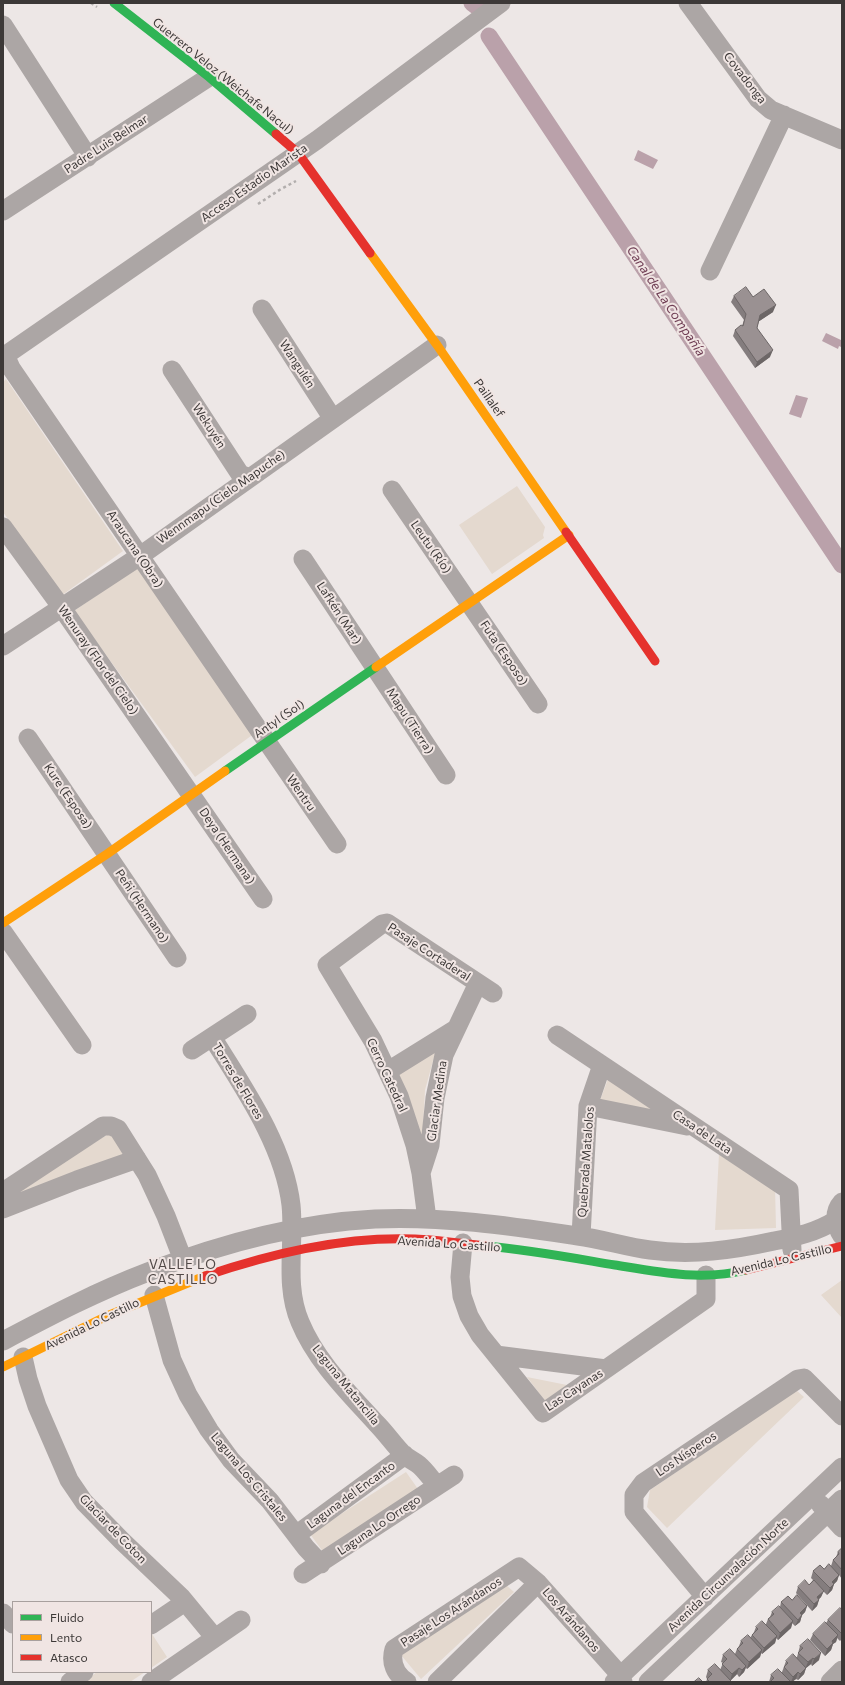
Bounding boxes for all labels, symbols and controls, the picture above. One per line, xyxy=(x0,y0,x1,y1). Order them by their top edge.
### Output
street label: Guerrero Veloz (Weichafe Nacul) xyxy=(150,15,296,137)
street label: Covadonga xyxy=(721,49,769,107)
street label: Padre Luis Belmar xyxy=(61,112,151,176)
street label: Acceso Estadio Marista xyxy=(198,141,310,225)
water label: Canal de La Compañía xyxy=(623,243,709,359)
street label: Wangulén xyxy=(276,337,318,391)
street label: Paillalef xyxy=(471,376,507,420)
street label: Wekuyén xyxy=(189,401,229,451)
street label: Wennmapu (Cielo Mapuche) xyxy=(154,447,288,547)
street label: Araucana (Obra) xyxy=(104,508,166,590)
street label: Leutu (Río) xyxy=(408,518,454,576)
street label: Lafkén (Mar) xyxy=(314,579,364,647)
street label: Wenuray (Flor del Cielo) xyxy=(55,603,141,717)
street label: Futa (Esposo) xyxy=(477,618,531,688)
street label: Mapu (Tierra) xyxy=(383,685,437,757)
street label: Antyl (Sol) xyxy=(251,697,307,741)
street label: Kure (Esposa) xyxy=(41,761,95,831)
street label: Wentru xyxy=(283,772,319,814)
street label: Deya (Hermana) xyxy=(196,805,258,887)
street label: Peñi (Hermano) xyxy=(112,866,172,946)
street label: Pasaje Cortaderal xyxy=(385,920,473,984)
street label: Cerro Catedral xyxy=(364,1036,410,1114)
street label: Torres de Flores xyxy=(210,1040,266,1122)
street label: Glaciar Medina xyxy=(424,1060,450,1142)
street label: Quebrada Matalolos xyxy=(575,1106,597,1218)
street label: Casa de Lata xyxy=(670,1107,734,1157)
street label: Avenida Lo Castillo xyxy=(397,1233,501,1255)
street label: Avenida Lo Castillo xyxy=(729,1241,833,1279)
district label: VALLE LO CASTILLO xyxy=(148,1257,218,1288)
street label: Avenida Lo Castillo xyxy=(43,1295,141,1353)
street label: Laguna Matancilla xyxy=(309,1342,383,1428)
street label: Las Cayanas xyxy=(542,1366,606,1414)
street label: Los Nísperos xyxy=(653,1429,719,1479)
street label: Laguna Los Cristales xyxy=(208,1430,290,1524)
street label: Laguna del Encanto xyxy=(304,1458,398,1532)
street label: Glaciar de Coton xyxy=(76,1492,150,1566)
street label: Laguna Lo Orrego xyxy=(335,1492,423,1558)
street label: Avenida Circunvalación Norte xyxy=(665,1515,791,1635)
street label: Pasaje Los Arándanos xyxy=(398,1574,504,1650)
street label: Los Arándanos xyxy=(539,1585,603,1655)
legend xyxy=(12,1601,152,1673)
text: Fluido xyxy=(50,1610,84,1624)
text: Lento xyxy=(50,1630,82,1644)
text: Atasco xyxy=(50,1650,88,1664)

